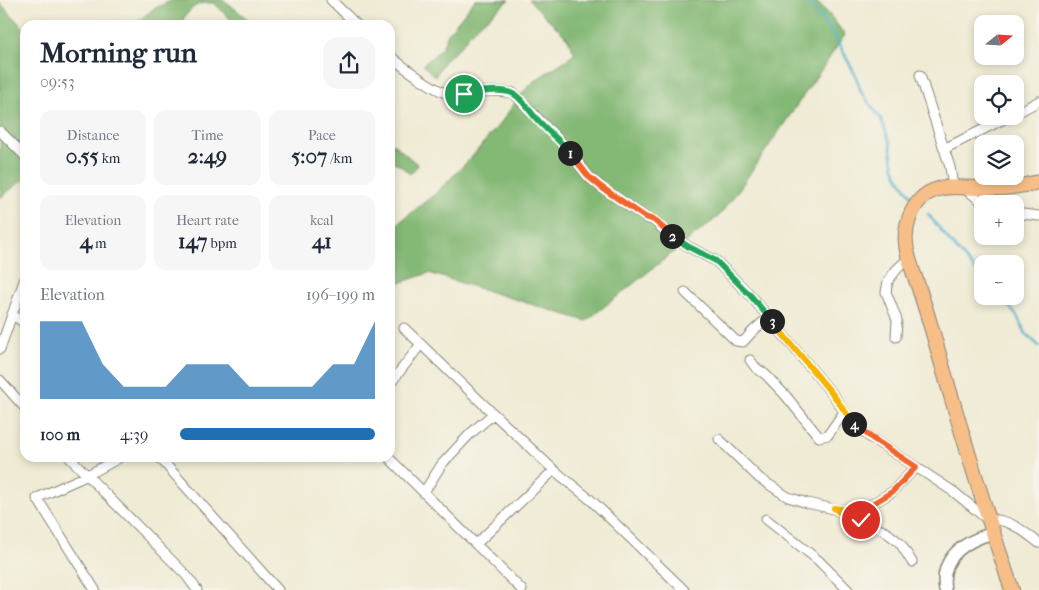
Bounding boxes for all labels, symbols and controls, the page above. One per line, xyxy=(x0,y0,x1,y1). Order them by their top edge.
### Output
north arrow xyxy=(974,15,1024,65)
map controls xyxy=(974,15,1024,305)
text: Morning run xyxy=(40,36,197,69)
button: share xyxy=(323,37,375,89)
text: 09:53 xyxy=(40,72,75,91)
pin xyxy=(443,73,485,115)
button: locate xyxy=(974,75,1024,125)
icon: arrive xyxy=(450,80,478,108)
text: Distance xyxy=(67,127,119,144)
text: Time xyxy=(192,127,223,144)
text: Pace xyxy=(308,127,336,144)
button: layers xyxy=(974,135,1024,185)
pin: 1 xyxy=(558,140,582,166)
text: 0.55 xyxy=(66,144,99,168)
text: 2:49 xyxy=(188,144,227,168)
text: 5:07 xyxy=(291,144,327,168)
text: 1 xyxy=(568,145,573,162)
text: km xyxy=(99,150,121,167)
text: /km xyxy=(327,150,352,167)
button: + xyxy=(974,195,1024,245)
text: Elevation xyxy=(65,212,121,229)
text: Heart rate xyxy=(176,212,239,229)
text: kcal xyxy=(310,212,334,229)
pin: 2 xyxy=(660,224,684,248)
text: 2 xyxy=(669,228,676,245)
text: 4 xyxy=(80,229,92,253)
text: 147 xyxy=(178,229,207,253)
text: 41 xyxy=(312,229,332,253)
text: m xyxy=(92,235,107,252)
text: bpm xyxy=(207,235,237,252)
button: − xyxy=(974,255,1024,305)
text: Elevation xyxy=(40,285,105,304)
text: 196–199 m xyxy=(306,285,375,304)
pin: 3 xyxy=(760,308,784,334)
text: 3 xyxy=(770,313,775,330)
pin: 4 xyxy=(842,412,866,436)
text: 4 xyxy=(850,416,859,433)
text: 100 m xyxy=(40,425,80,444)
text: 4:39 xyxy=(120,425,148,444)
pin xyxy=(840,499,882,541)
icon: check xyxy=(847,506,875,534)

